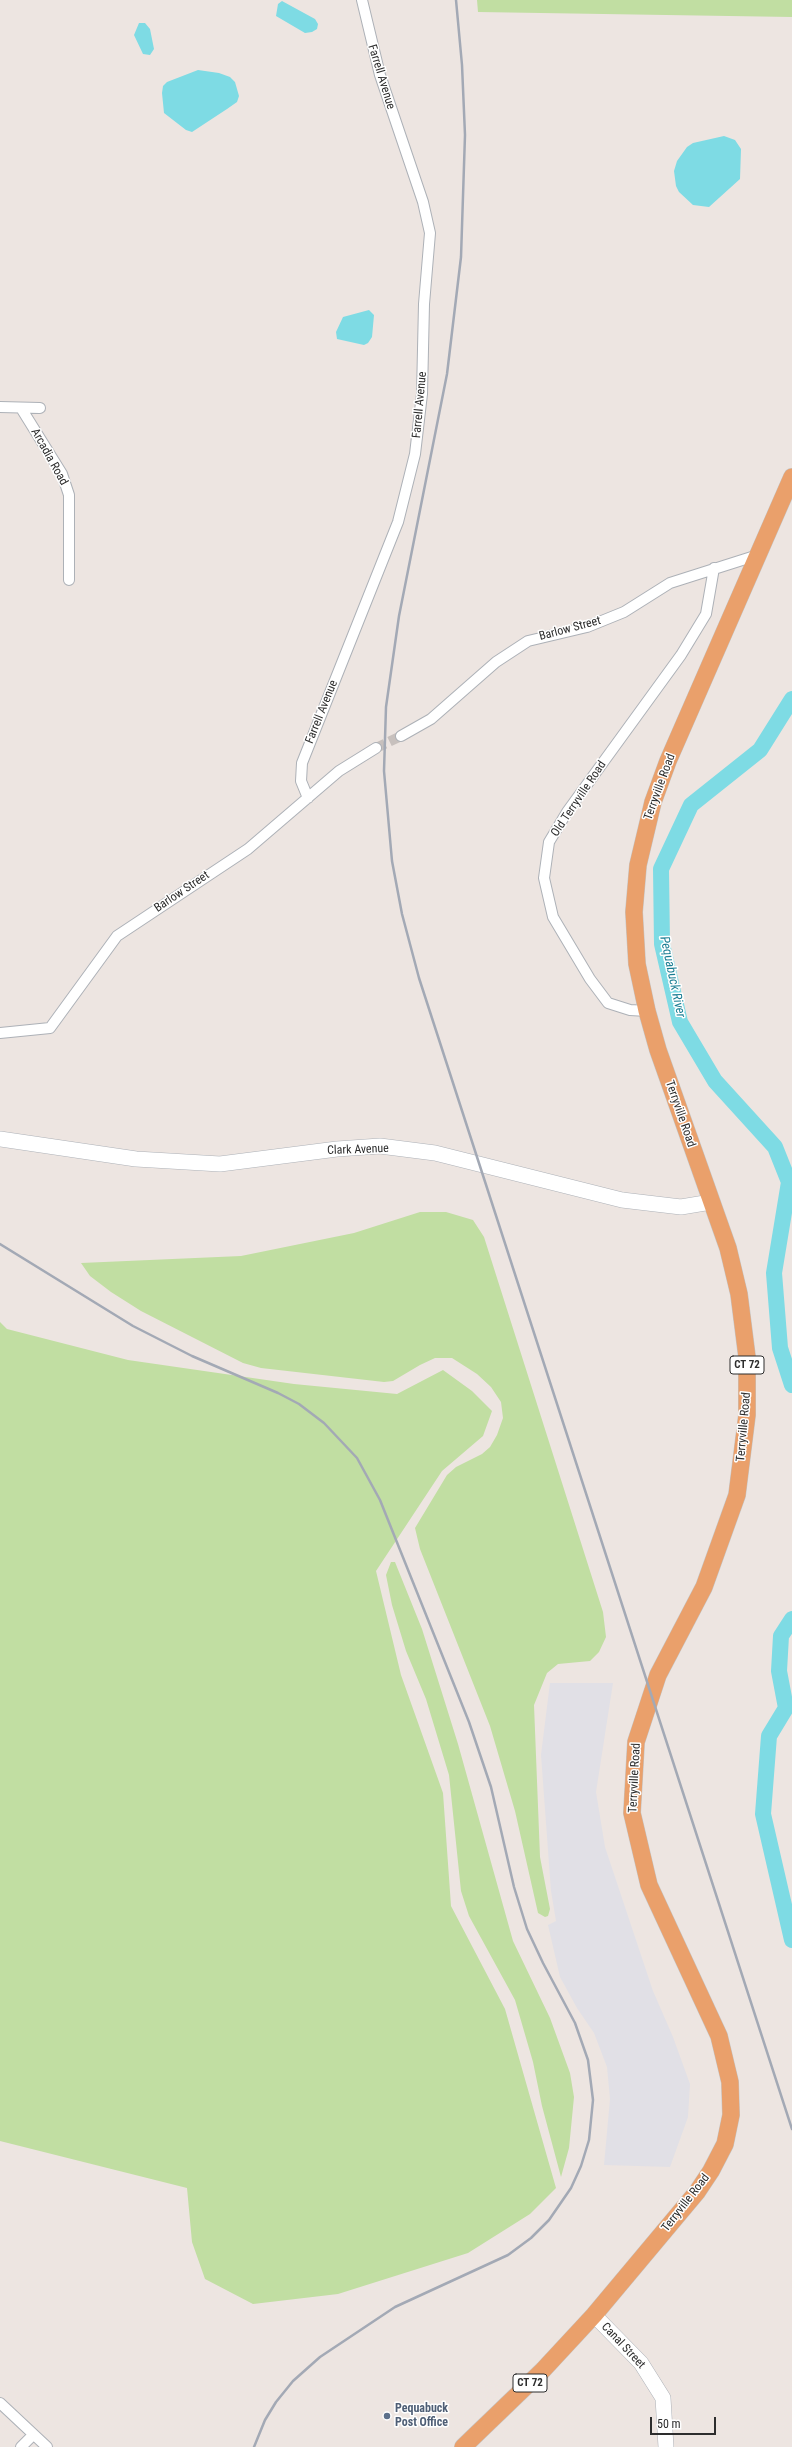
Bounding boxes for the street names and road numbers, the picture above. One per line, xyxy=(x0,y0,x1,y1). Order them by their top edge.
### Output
street label: Farrell Avenue xyxy=(364,43,398,111)
street label: Farrell Avenue xyxy=(410,371,430,439)
street label: Arcadia Road xyxy=(27,426,71,488)
street label: Barlow Street xyxy=(538,614,602,644)
street label: Farrell Avenue xyxy=(303,678,341,746)
street label: Terryville Road xyxy=(641,752,679,822)
street label: Old Terryville Road xyxy=(548,758,610,840)
street label: Barlow Street xyxy=(152,868,212,916)
street label: Terryville Road xyxy=(662,1079,698,1149)
street label: Clark Avenue xyxy=(327,1142,389,1158)
road number: CT 72 xyxy=(730,1356,764,1374)
street label: Terryville Road xyxy=(734,1392,754,1462)
street label: Terryville Road xyxy=(626,1743,644,1813)
street label: Terryville Road xyxy=(659,2171,713,2235)
street label: Canal Street xyxy=(598,2320,648,2372)
road number: CT 72 xyxy=(513,2374,547,2392)

